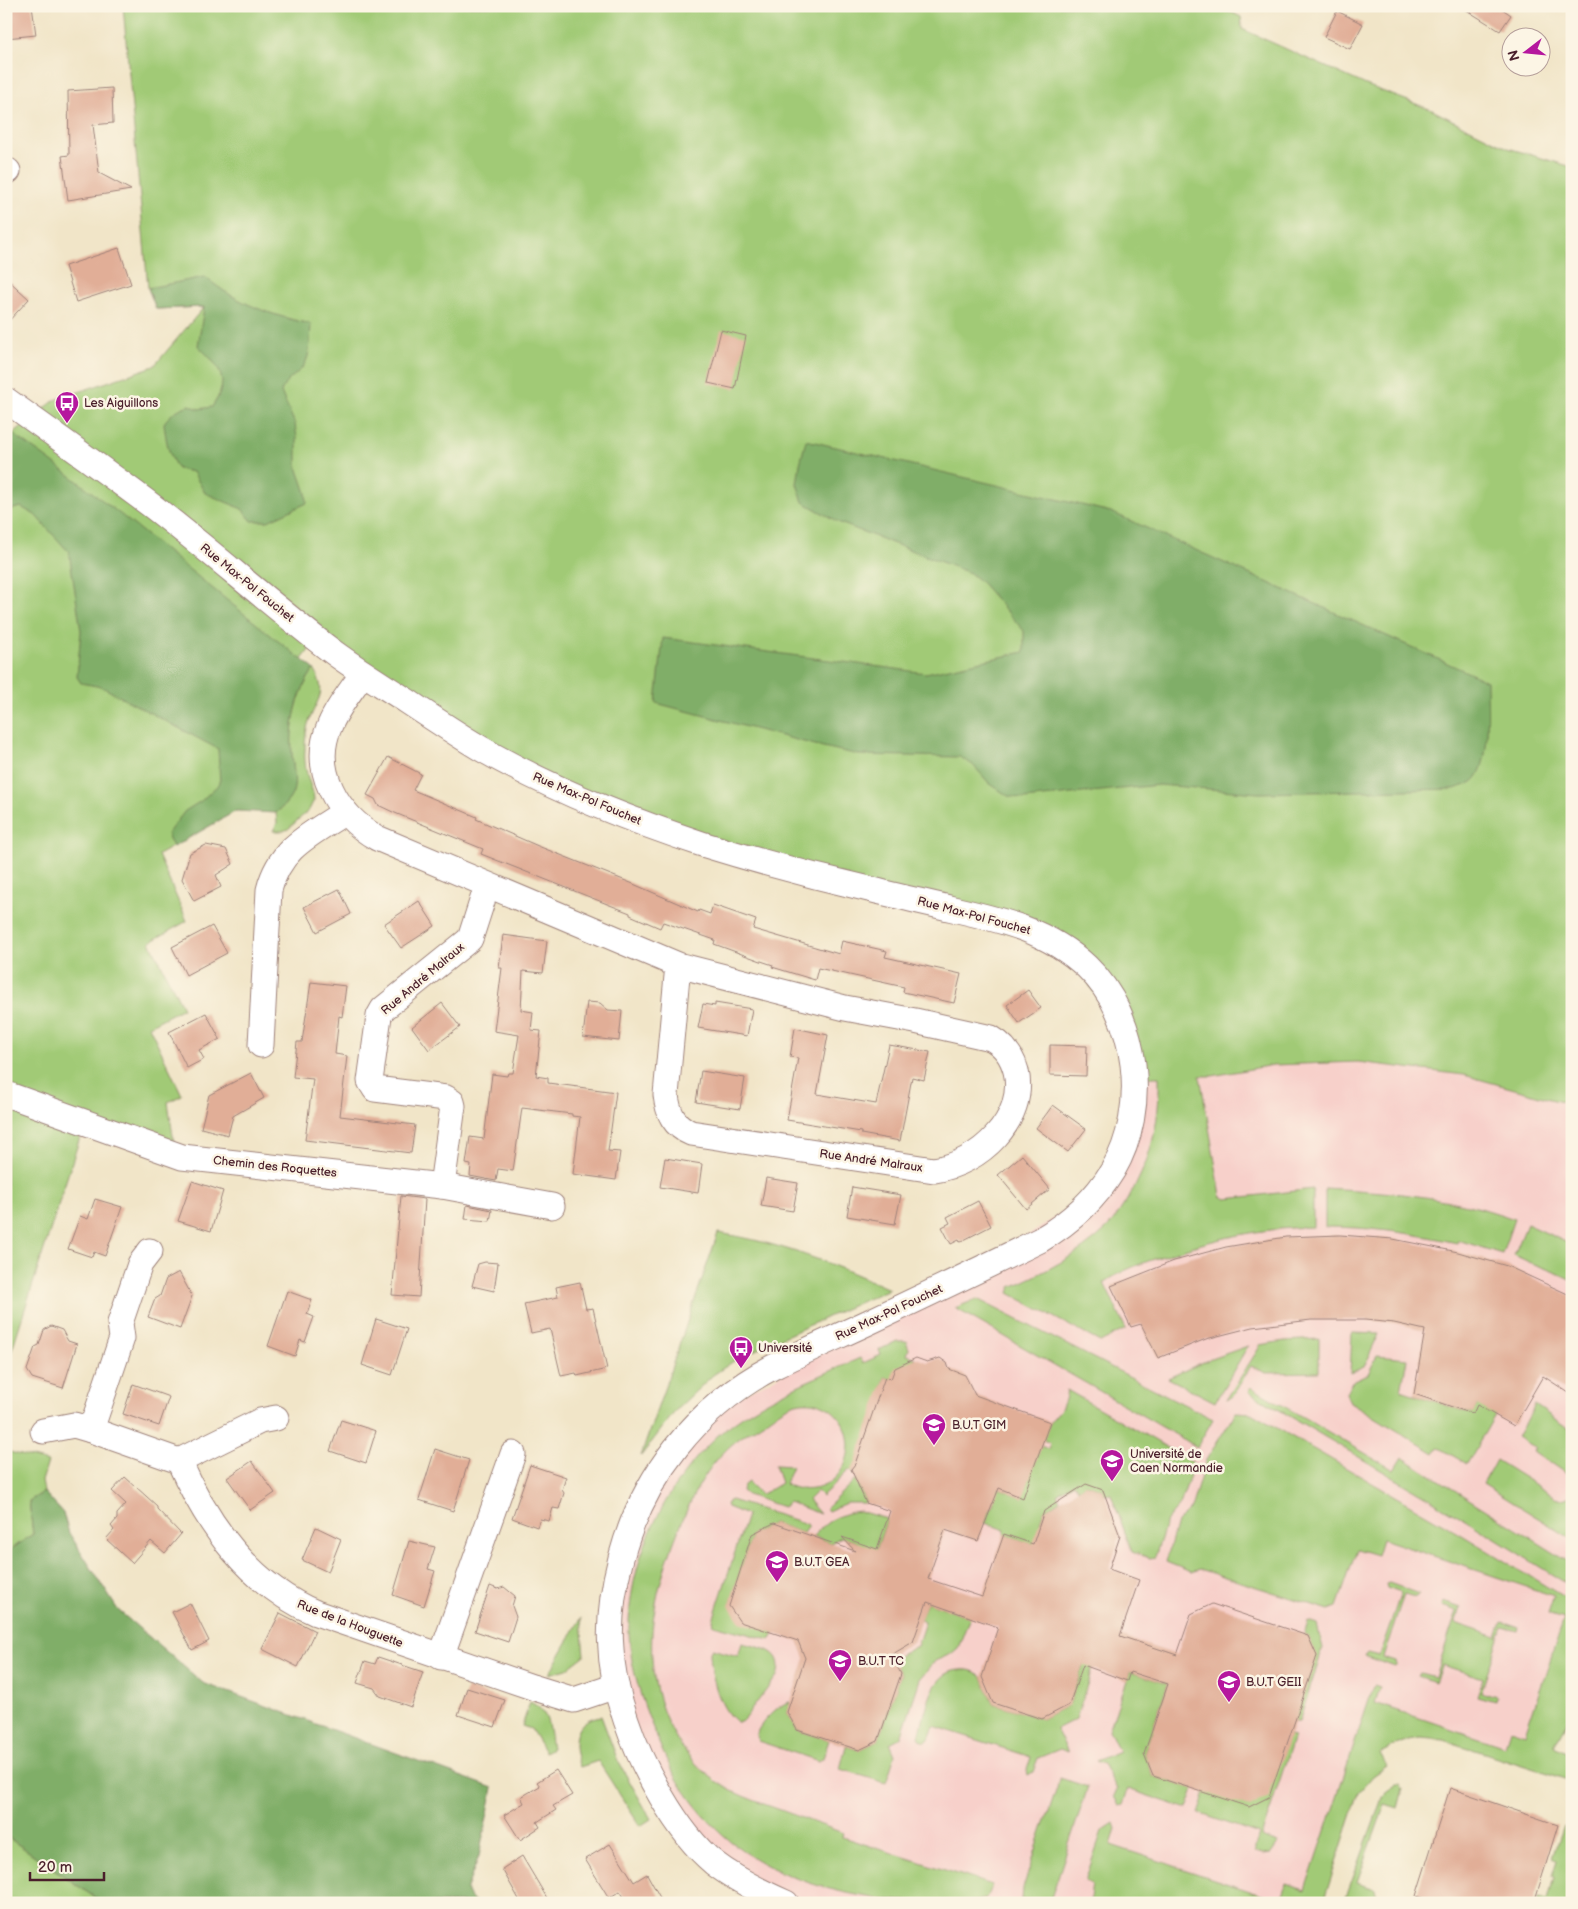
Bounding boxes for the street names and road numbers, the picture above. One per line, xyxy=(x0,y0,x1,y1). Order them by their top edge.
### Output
street label: Rue Max-Pol Fouchet xyxy=(197,541,297,626)
street label: Rue Max-Pol Fouchet xyxy=(530,769,644,829)
street label: Rue Max-Pol Fouchet xyxy=(916,894,1033,938)
street label: Rue André Malraux xyxy=(378,940,468,1018)
street label: Rue André Malraux xyxy=(818,1146,924,1176)
street label: Chemin des Roquettes xyxy=(212,1153,338,1181)
street label: Rue Max-Pol Fouchet xyxy=(833,1281,945,1344)
street label: Rue de la Houguette xyxy=(295,1597,405,1651)

